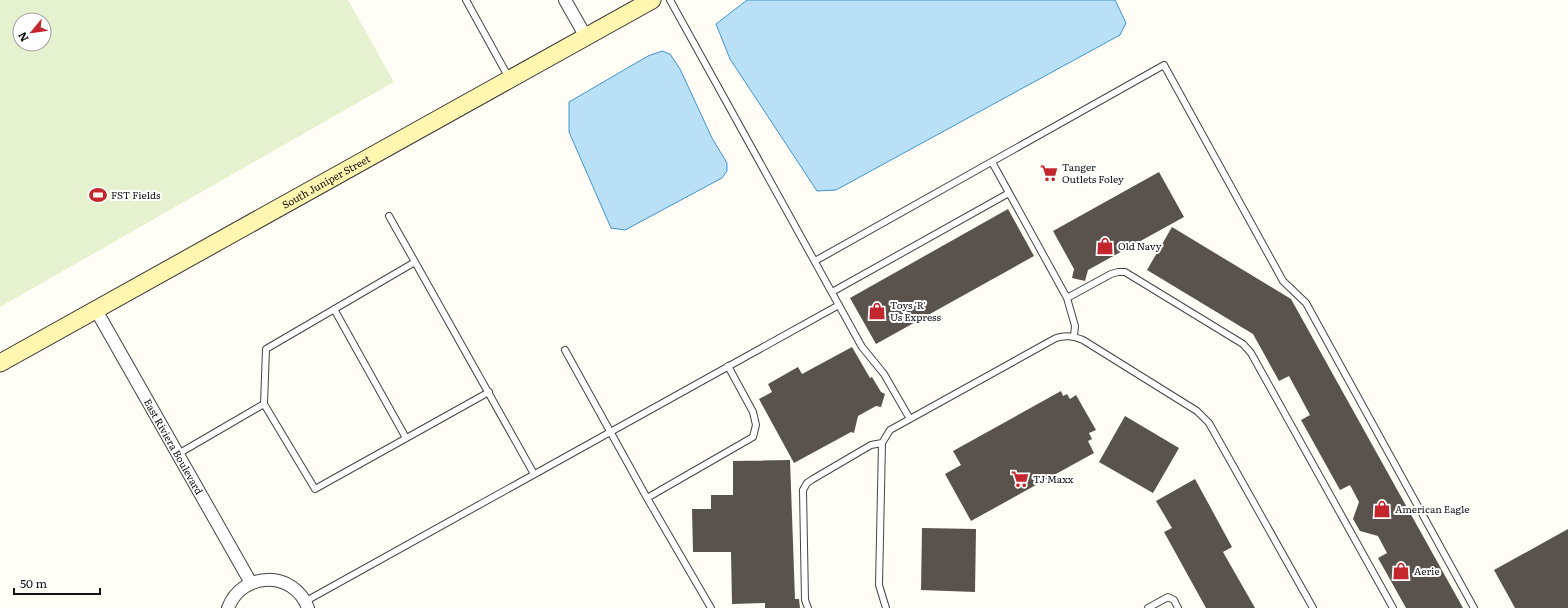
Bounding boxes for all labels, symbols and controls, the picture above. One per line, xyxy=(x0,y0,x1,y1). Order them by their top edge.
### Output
north arrow xyxy=(12,12,52,52)
text: N xyxy=(13,29,32,45)
street label: South Juniper Street xyxy=(279,151,372,212)
place label: Tanger Outlets Foley xyxy=(1062,159,1124,186)
supermarket icon: Tanger Outlets Foley xyxy=(1039,163,1059,183)
sports icon: FST Fields xyxy=(88,185,108,205)
place label: FST Fields xyxy=(111,187,161,202)
shop icon: Old Navy xyxy=(1095,236,1115,256)
place label: Old Navy xyxy=(1118,238,1162,253)
place label: Toys 'R' Us Express xyxy=(890,297,942,324)
shop icon: Toys 'R' Us Express xyxy=(867,301,887,321)
street label: East Riviera Boulevard xyxy=(141,396,207,497)
supermarket icon: TJ Maxx xyxy=(1010,469,1030,489)
place label: TJ Maxx xyxy=(1033,471,1074,486)
shop icon: American Eagle xyxy=(1372,499,1392,519)
place label: American Eagle xyxy=(1395,501,1470,516)
shop icon: Aerie xyxy=(1391,561,1411,581)
place label: Aerie xyxy=(1414,563,1440,578)
scale bar xyxy=(14,570,100,596)
text: 50 m xyxy=(20,574,47,592)

